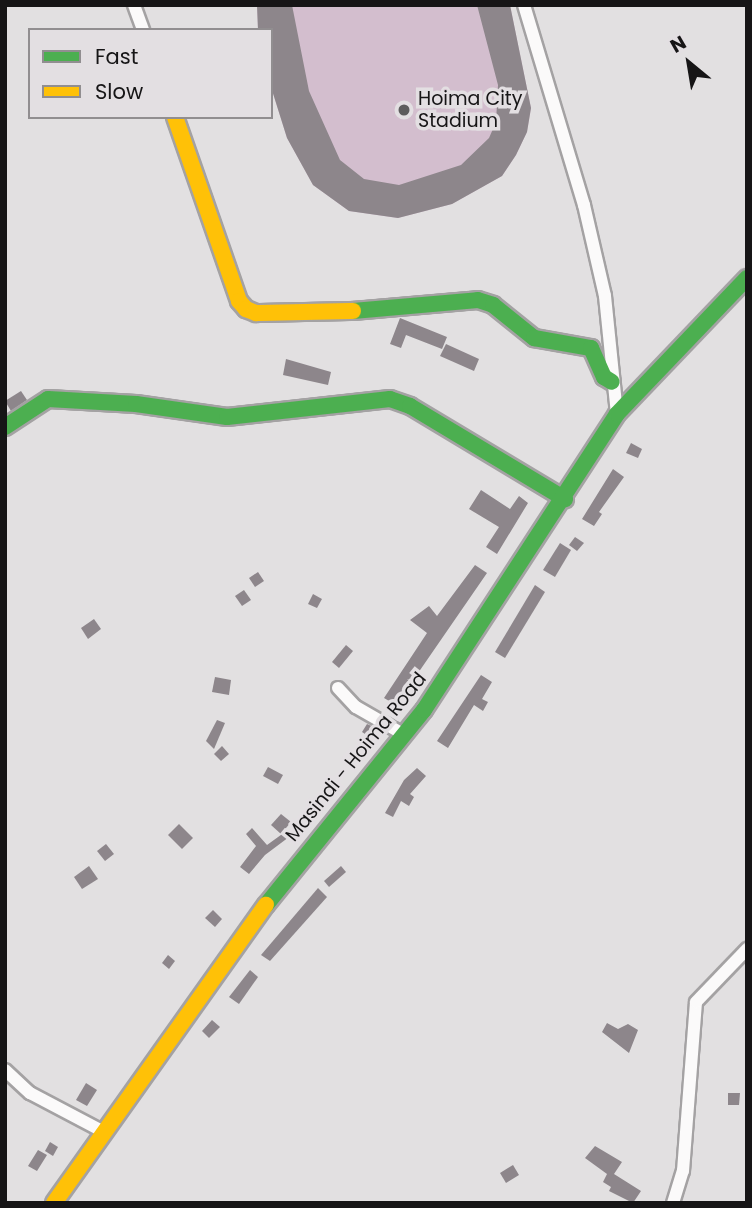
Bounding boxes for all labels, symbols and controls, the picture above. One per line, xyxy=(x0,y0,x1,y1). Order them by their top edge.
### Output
legend xyxy=(28,28,273,119)
north arrow xyxy=(654,28,724,98)
text: N xyxy=(665,29,691,60)
text: Fast xyxy=(95,42,138,71)
text: Slow xyxy=(95,77,143,106)
place label: Hoima City Stadium xyxy=(418,88,522,132)
marker: Hoima City Stadium xyxy=(396,102,412,118)
street label: Masindi - Hoima Road xyxy=(281,668,431,846)

